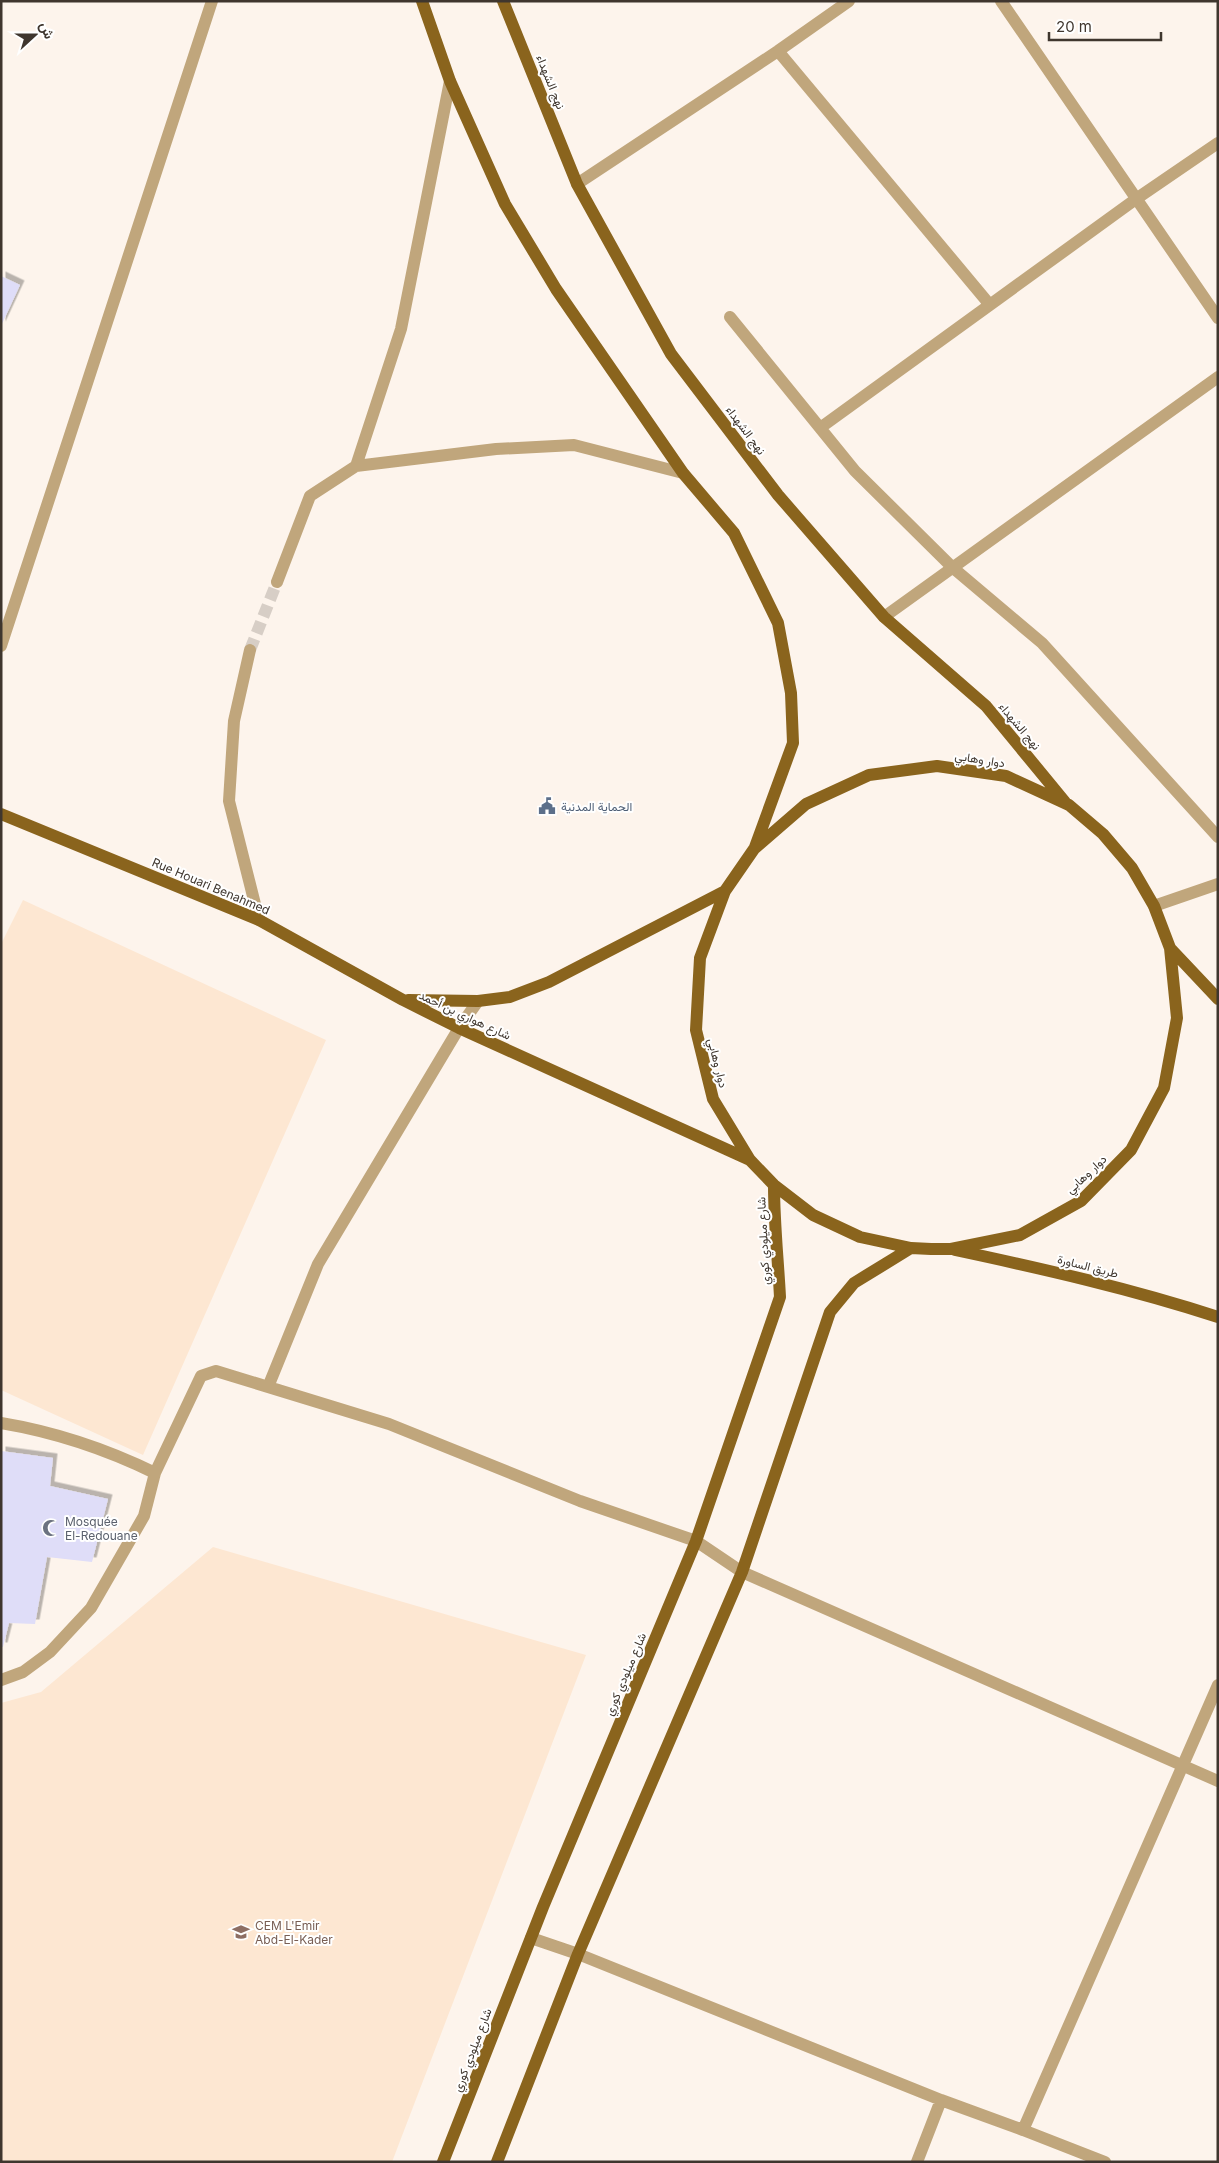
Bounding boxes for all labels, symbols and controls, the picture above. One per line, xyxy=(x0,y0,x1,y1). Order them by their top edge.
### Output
north arrow xyxy=(10,10,60,60)
scale bar xyxy=(1049,10,1162,42)
text: 20 m xyxy=(1056,17,1092,36)
text: ش xyxy=(36,19,59,42)
street label: نهج الشهداء xyxy=(531,53,569,112)
street label: نهج الشهداء xyxy=(721,403,769,459)
street label: نهج الشهداء xyxy=(994,699,1044,754)
street label: دوار وهابي xyxy=(953,748,1006,773)
public building icon: الحماية المدنية xyxy=(537,796,557,816)
place label: الحماية المدنية xyxy=(561,799,632,814)
street label: Rue Houari Benahmed xyxy=(150,854,272,918)
street label: شارع هواري بن أحمد xyxy=(415,987,513,1046)
street label: دوار وهابي xyxy=(702,1037,731,1090)
street label: دوار وهابي xyxy=(1062,1151,1112,1199)
street label: شارع ميلودي كوري xyxy=(753,1196,776,1285)
street label: طريق الساورة xyxy=(1056,1251,1120,1282)
place label: Mosquée El-Redouane xyxy=(65,1514,138,1543)
mosque icon: Mosquée El-Redouane xyxy=(41,1518,61,1538)
street label: شارع ميلودي كوري xyxy=(601,1630,652,1719)
place label: CEM L'Emir Abd-El-Kader xyxy=(255,1918,333,1947)
school or university icon: CEM L'Emir Abd-El-Kader xyxy=(231,1922,251,1942)
street label: شارع ميلودي كوري xyxy=(449,2006,498,2095)

